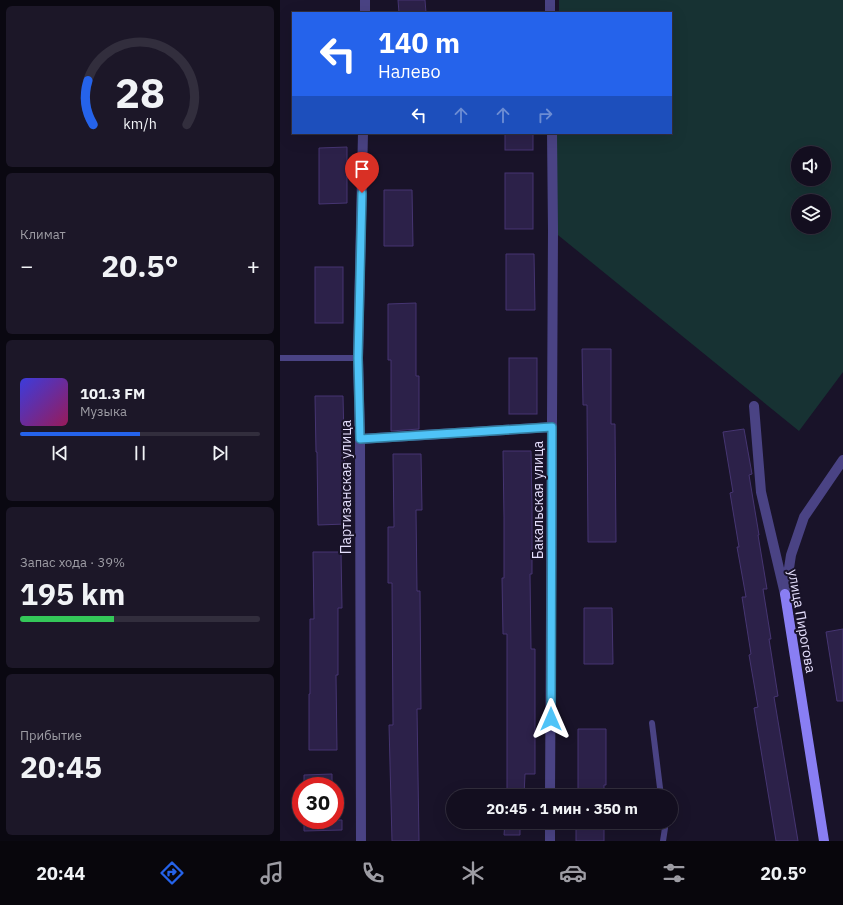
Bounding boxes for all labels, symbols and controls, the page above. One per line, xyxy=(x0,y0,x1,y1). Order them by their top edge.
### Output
text: 140 m xyxy=(378,24,460,61)
icon: left xyxy=(312,28,364,80)
text: Налево xyxy=(378,60,441,83)
text: 28 xyxy=(115,64,165,118)
icon: left xyxy=(408,104,430,126)
icon: ahead xyxy=(450,104,472,126)
icon: ahead xyxy=(492,104,514,126)
icon: right xyxy=(534,104,556,126)
text: km/h xyxy=(123,113,157,132)
map controls xyxy=(791,146,831,234)
button: sound xyxy=(791,146,831,186)
pin xyxy=(345,152,379,193)
icon: arrive xyxy=(351,158,373,180)
button: layers xyxy=(791,194,831,234)
text: Климат xyxy=(20,226,66,243)
text: 20.5° xyxy=(101,246,179,285)
text: − xyxy=(20,251,33,280)
text: + xyxy=(247,251,260,280)
text: 101.3 FM xyxy=(80,384,145,403)
text: Музыка xyxy=(80,403,127,420)
street label: Партизанская улица xyxy=(337,419,355,554)
street label: Бакальская улица xyxy=(529,440,547,559)
icon: previous xyxy=(49,442,71,464)
icon: pause xyxy=(129,442,151,464)
icon: next xyxy=(209,442,231,464)
text: Запас хода · 39% xyxy=(20,554,125,571)
street label: улица Пирогова xyxy=(784,568,820,675)
text: 195 km xyxy=(20,574,125,613)
position arrow xyxy=(530,698,572,740)
text: Прибытие xyxy=(20,727,82,744)
text: 20:45 xyxy=(20,747,102,786)
speed limit sign: 30 xyxy=(292,777,344,829)
text: 20:45 · 1 мин · 350 m xyxy=(486,799,638,818)
icon: directions xyxy=(158,859,186,887)
icon: music xyxy=(258,859,286,887)
icon: phone xyxy=(359,859,387,887)
icon: climate xyxy=(459,859,487,887)
icon: car xyxy=(559,859,587,887)
icon: filters xyxy=(660,859,688,887)
text: 20:44 xyxy=(36,862,85,885)
text: 20.5° xyxy=(760,862,807,885)

